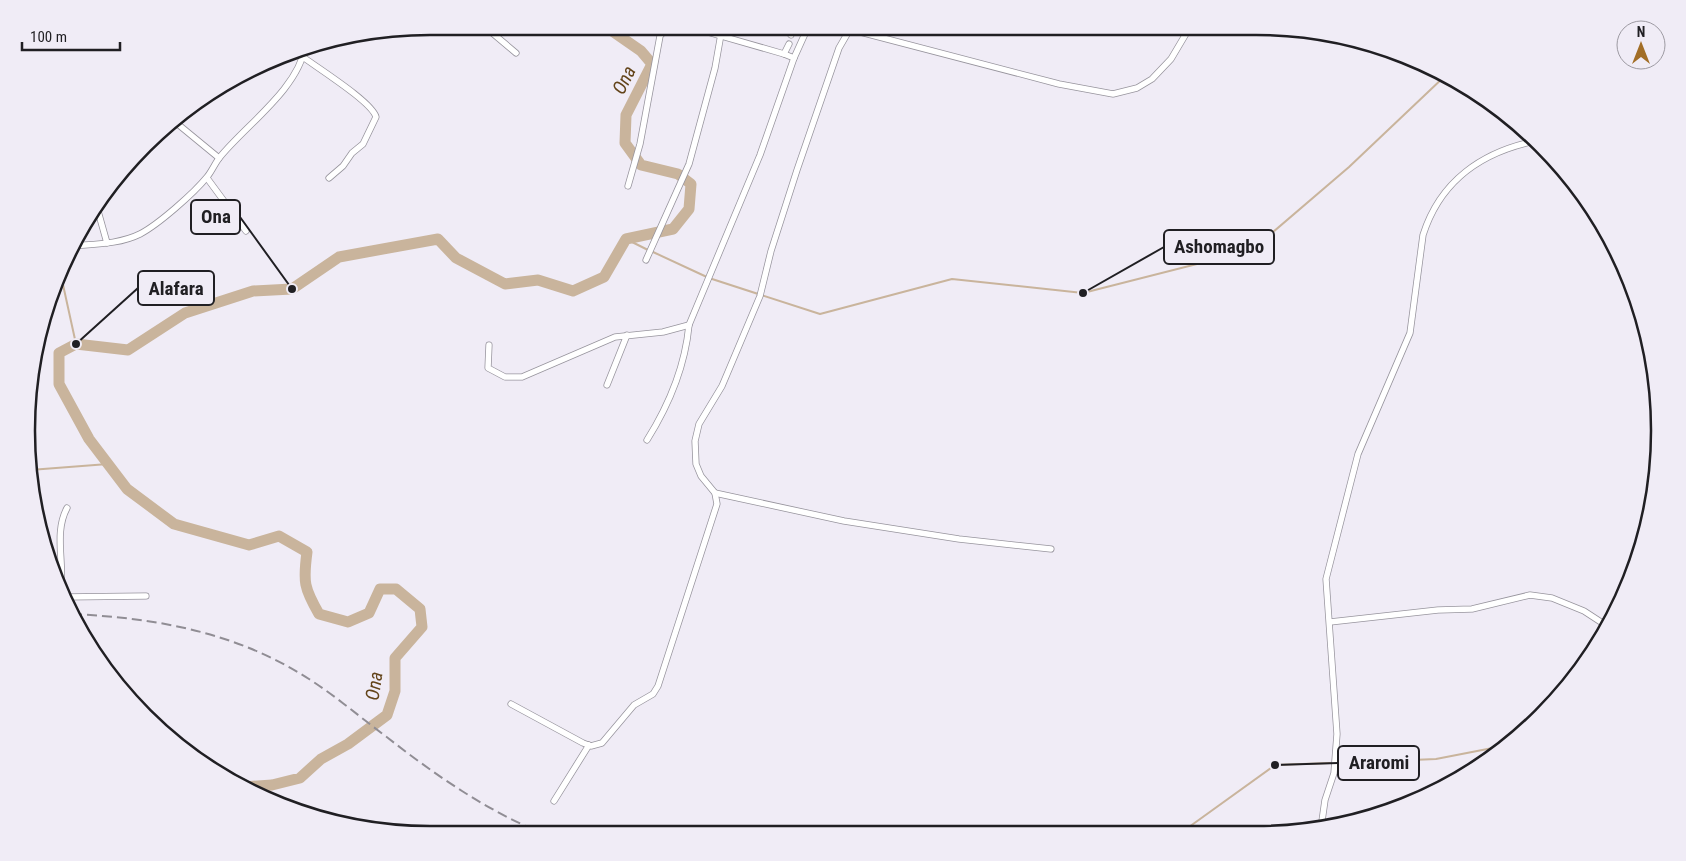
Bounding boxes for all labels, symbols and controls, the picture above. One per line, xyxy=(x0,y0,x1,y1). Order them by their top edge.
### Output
scale bar xyxy=(22,20,120,52)
north arrow xyxy=(1616,20,1666,70)
text: N xyxy=(1637,24,1645,40)
text: 100 m xyxy=(30,28,67,46)
water label: Ona xyxy=(607,62,641,98)
callout: Ona xyxy=(191,200,240,234)
text: Ona xyxy=(201,205,231,228)
callout: Ashomagbo xyxy=(1164,230,1274,264)
text: Ashomagbo xyxy=(1174,235,1264,258)
callout: Alafara xyxy=(138,271,214,305)
text: Alafara xyxy=(148,277,204,300)
water label: Ona xyxy=(360,670,388,702)
callout: Araromi xyxy=(1338,746,1419,780)
text: Araromi xyxy=(1349,751,1409,774)

